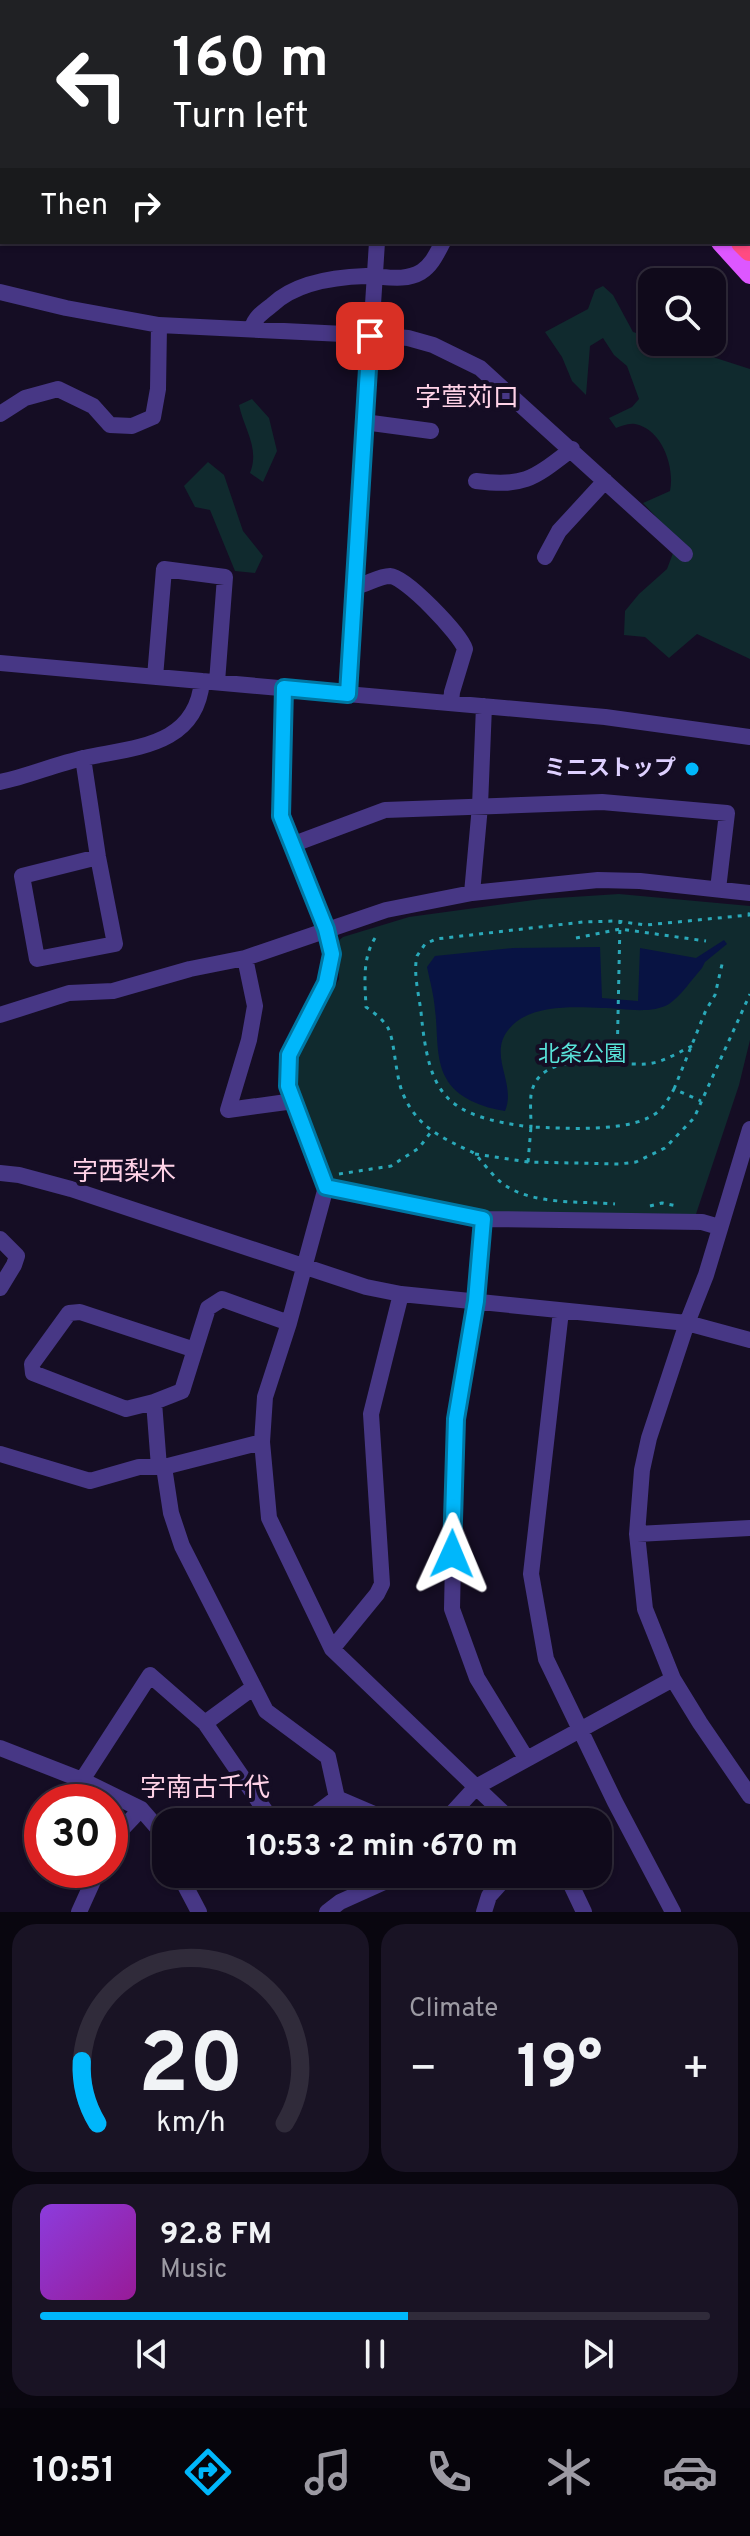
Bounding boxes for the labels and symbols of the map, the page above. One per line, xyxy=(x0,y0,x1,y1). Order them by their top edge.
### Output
pin xyxy=(336,302,404,370)
district label: 字萱苅口 xyxy=(415,383,519,416)
place label: ミニストップ xyxy=(544,756,676,783)
marker: ミニストップ xyxy=(683,760,701,778)
park label: 北条公園 xyxy=(538,1042,626,1069)
district label: 字西梨木 xyxy=(72,1157,176,1190)
position arrow xyxy=(410,1512,494,1596)
district label: 字南古千代 xyxy=(140,1773,270,1806)
speed limit sign: 30 xyxy=(24,1784,128,1888)

